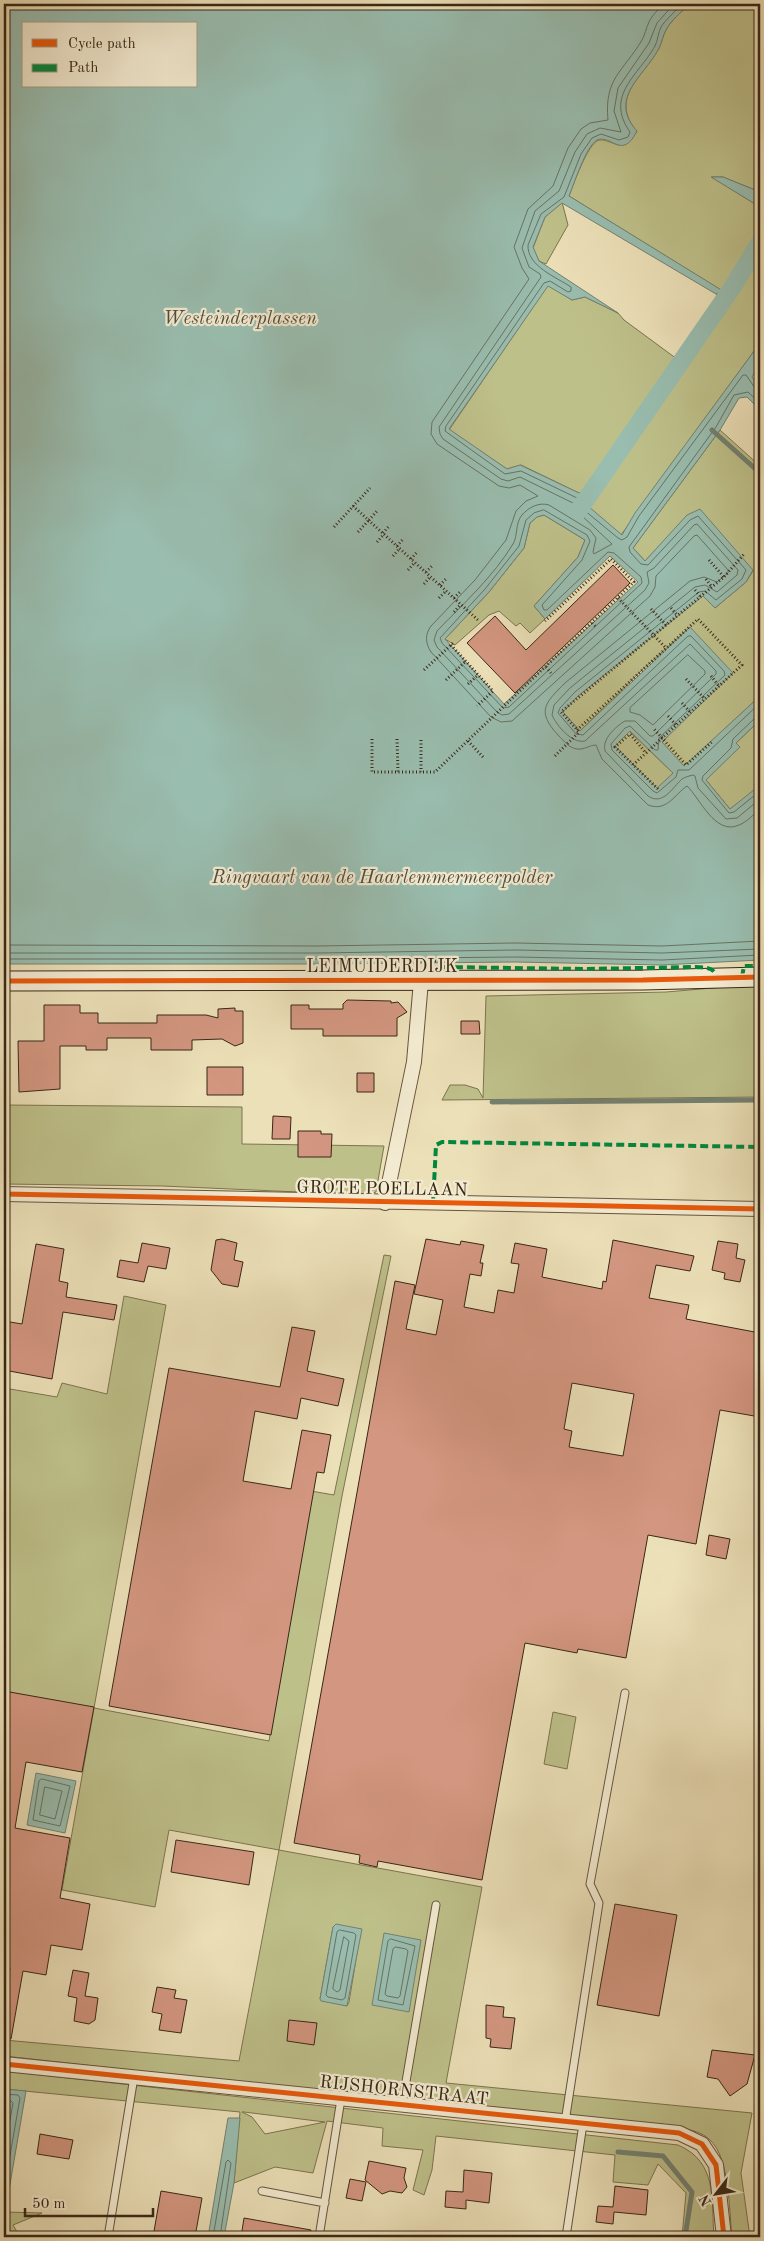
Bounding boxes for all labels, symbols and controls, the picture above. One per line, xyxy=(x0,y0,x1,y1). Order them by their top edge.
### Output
legend xyxy=(22,22,198,88)
text: Cycle path xyxy=(68,37,136,52)
text: Path xyxy=(68,61,98,76)
water label: Westeinderplassen xyxy=(163,310,317,329)
water label: Ringvaart van de Haarlemmermeerpolder xyxy=(211,869,553,888)
street label: LEIMUIDERDIJK xyxy=(306,958,458,976)
street label: GROTE POELLAAN xyxy=(296,1179,468,1199)
street label: RIJSHORNSTRAAT xyxy=(318,2073,490,2109)
north arrow xyxy=(692,2168,742,2218)
scale bar xyxy=(25,2186,152,2218)
text: N xyxy=(697,2192,714,2208)
text: 50 m xyxy=(32,2197,66,2212)

